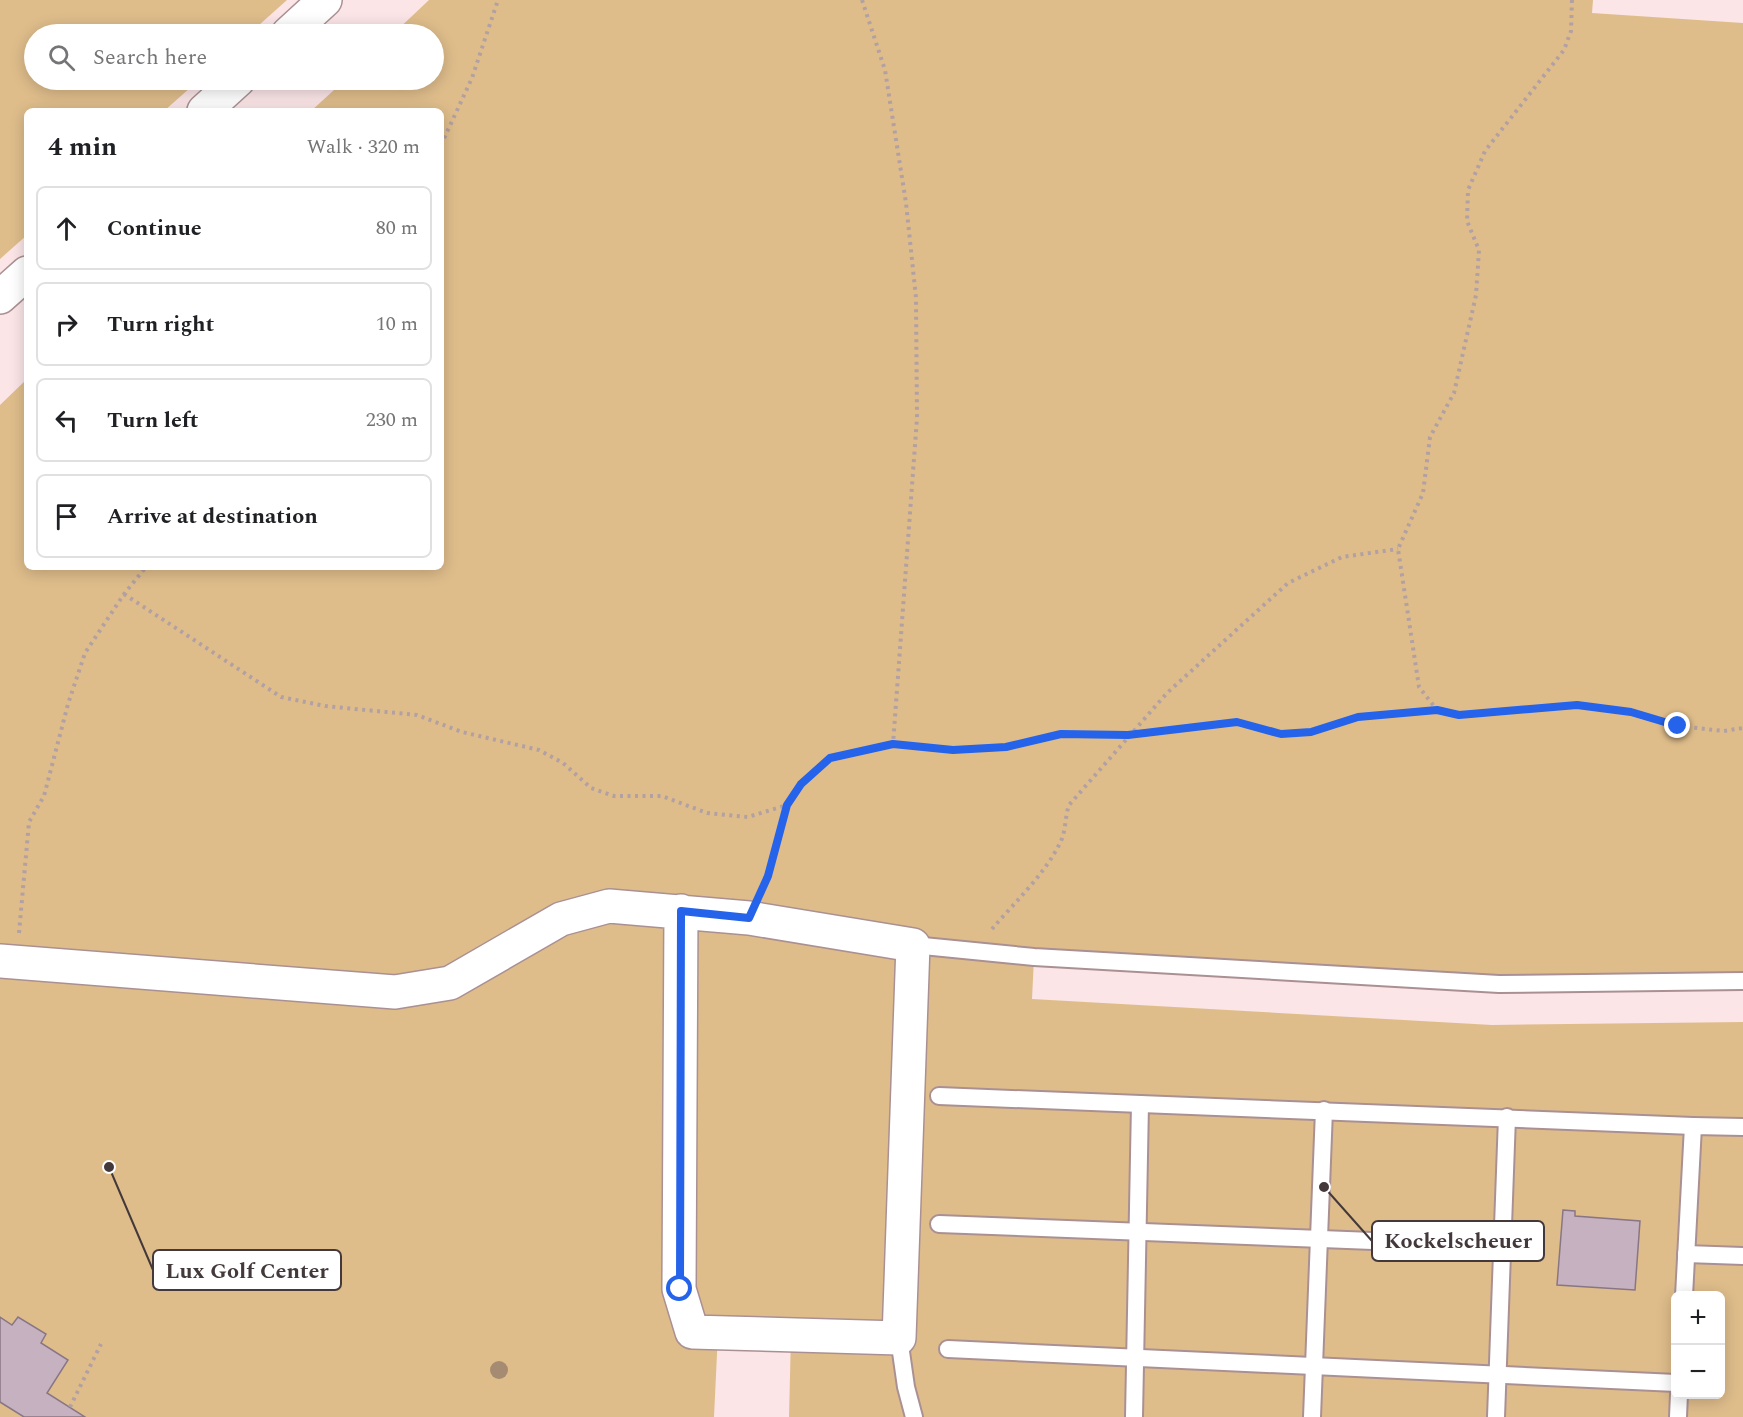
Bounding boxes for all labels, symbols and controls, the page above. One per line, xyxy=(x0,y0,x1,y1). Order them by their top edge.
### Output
search box xyxy=(24,24,444,90)
icon: search xyxy=(45,41,78,74)
text: Search here xyxy=(93,41,207,74)
text: 4 min xyxy=(48,127,117,167)
text: Walk · 320 m xyxy=(307,132,420,162)
icon: ahead xyxy=(50,212,83,245)
text: Continue xyxy=(107,212,202,245)
text: 80 m xyxy=(376,213,418,243)
icon: right xyxy=(50,308,83,341)
text: Turn right xyxy=(107,308,214,341)
text: 10 m xyxy=(376,309,418,339)
icon: left xyxy=(50,404,83,437)
text: Turn left xyxy=(107,404,199,437)
text: 230 m xyxy=(366,405,418,435)
icon: arrive xyxy=(50,500,83,533)
text: Arrive at destination xyxy=(107,500,318,533)
route end xyxy=(1664,712,1690,738)
callout: Kockelscheuer xyxy=(1372,1221,1544,1261)
text: Kockelscheuer xyxy=(1384,1225,1533,1258)
callout: Lux Golf Center xyxy=(153,1250,341,1290)
text: Lux Golf Center xyxy=(165,1255,329,1288)
route start xyxy=(666,1275,692,1301)
map controls xyxy=(1671,1291,1725,1399)
button: + xyxy=(1671,1291,1725,1345)
button: − xyxy=(1671,1345,1725,1399)

